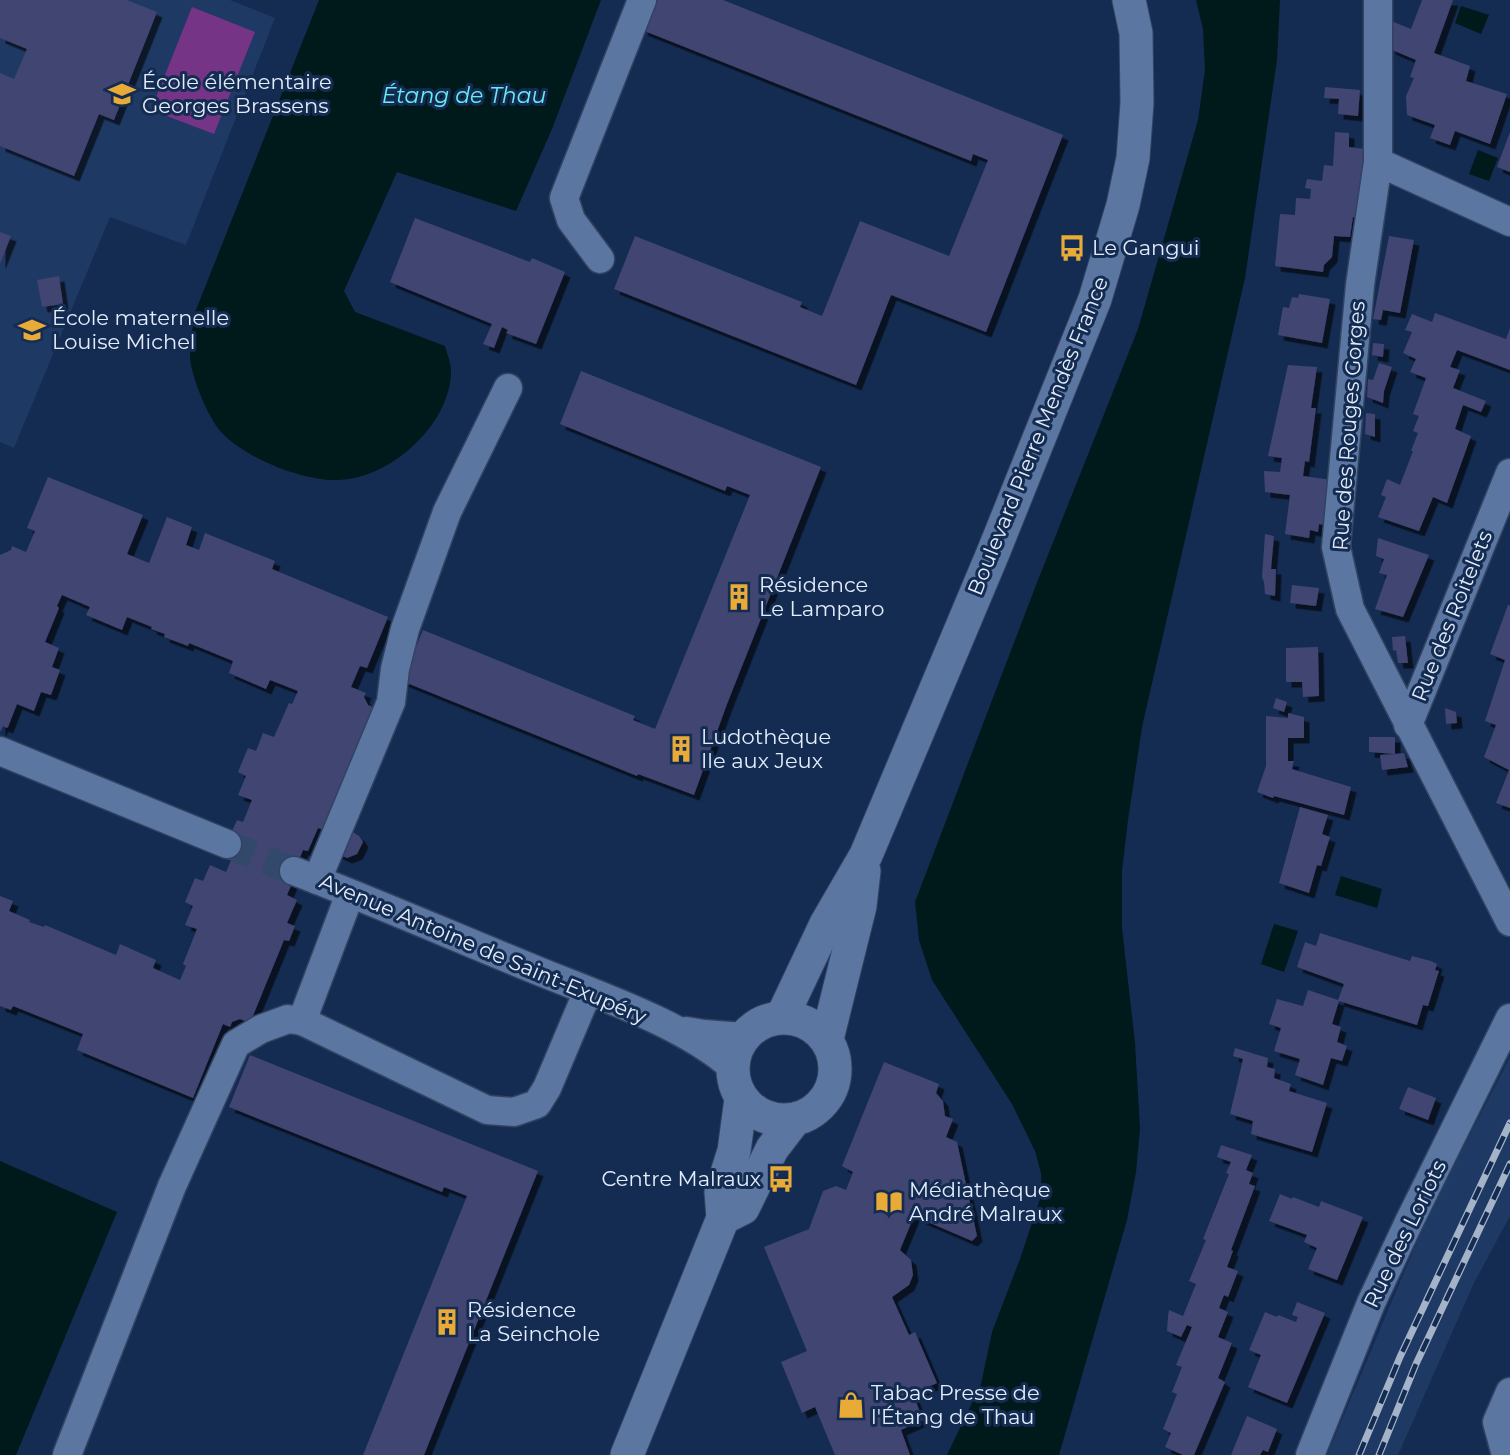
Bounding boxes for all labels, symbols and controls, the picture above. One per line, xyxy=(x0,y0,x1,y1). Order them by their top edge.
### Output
place label: École élémentaire Georges Brassens xyxy=(142,69,332,118)
school or university icon: École élémentaire Georges Brassens xyxy=(107,79,137,109)
water label: Étang de Thau xyxy=(382,82,546,109)
bus stop icon: Le Gangui xyxy=(1057,233,1087,263)
place label: Le Gangui xyxy=(1092,235,1199,260)
street label: Boulevard Pierre Mendès France xyxy=(962,273,1113,599)
street label: Rue des Rouges Gorges xyxy=(1327,300,1370,552)
place label: École maternelle Louise Michel xyxy=(52,305,229,354)
school or university icon: École maternelle Louise Michel xyxy=(17,315,47,345)
street label: Rue des Roitelets xyxy=(1406,527,1497,705)
place label: Résidence Le Lamparo xyxy=(759,572,884,621)
building icon: Résidence Le Lamparo xyxy=(724,582,754,612)
place label: Ludothèque Ile aux Jeux xyxy=(701,724,831,773)
building icon: Ludothèque Ile aux Jeux xyxy=(666,734,696,764)
street label: Avenue Antoine de Saint-Exupéry xyxy=(316,868,651,1029)
street label: Rue des Loriots xyxy=(1358,1156,1451,1312)
bus stop icon: Centre Malraux xyxy=(766,1164,796,1194)
place label: Centre Malraux xyxy=(601,1166,761,1191)
place label: Médiathèque André Malraux xyxy=(909,1177,1062,1226)
library icon: Médiathèque André Malraux xyxy=(874,1187,904,1217)
place label: Résidence La Seinchole xyxy=(467,1297,600,1346)
building icon: Résidence La Seinchole xyxy=(432,1307,462,1337)
place label: Tabac Presse de l'Étang de Thau xyxy=(871,1380,1040,1429)
shop icon: Tabac Presse de l'Étang de Thau xyxy=(836,1390,866,1420)

